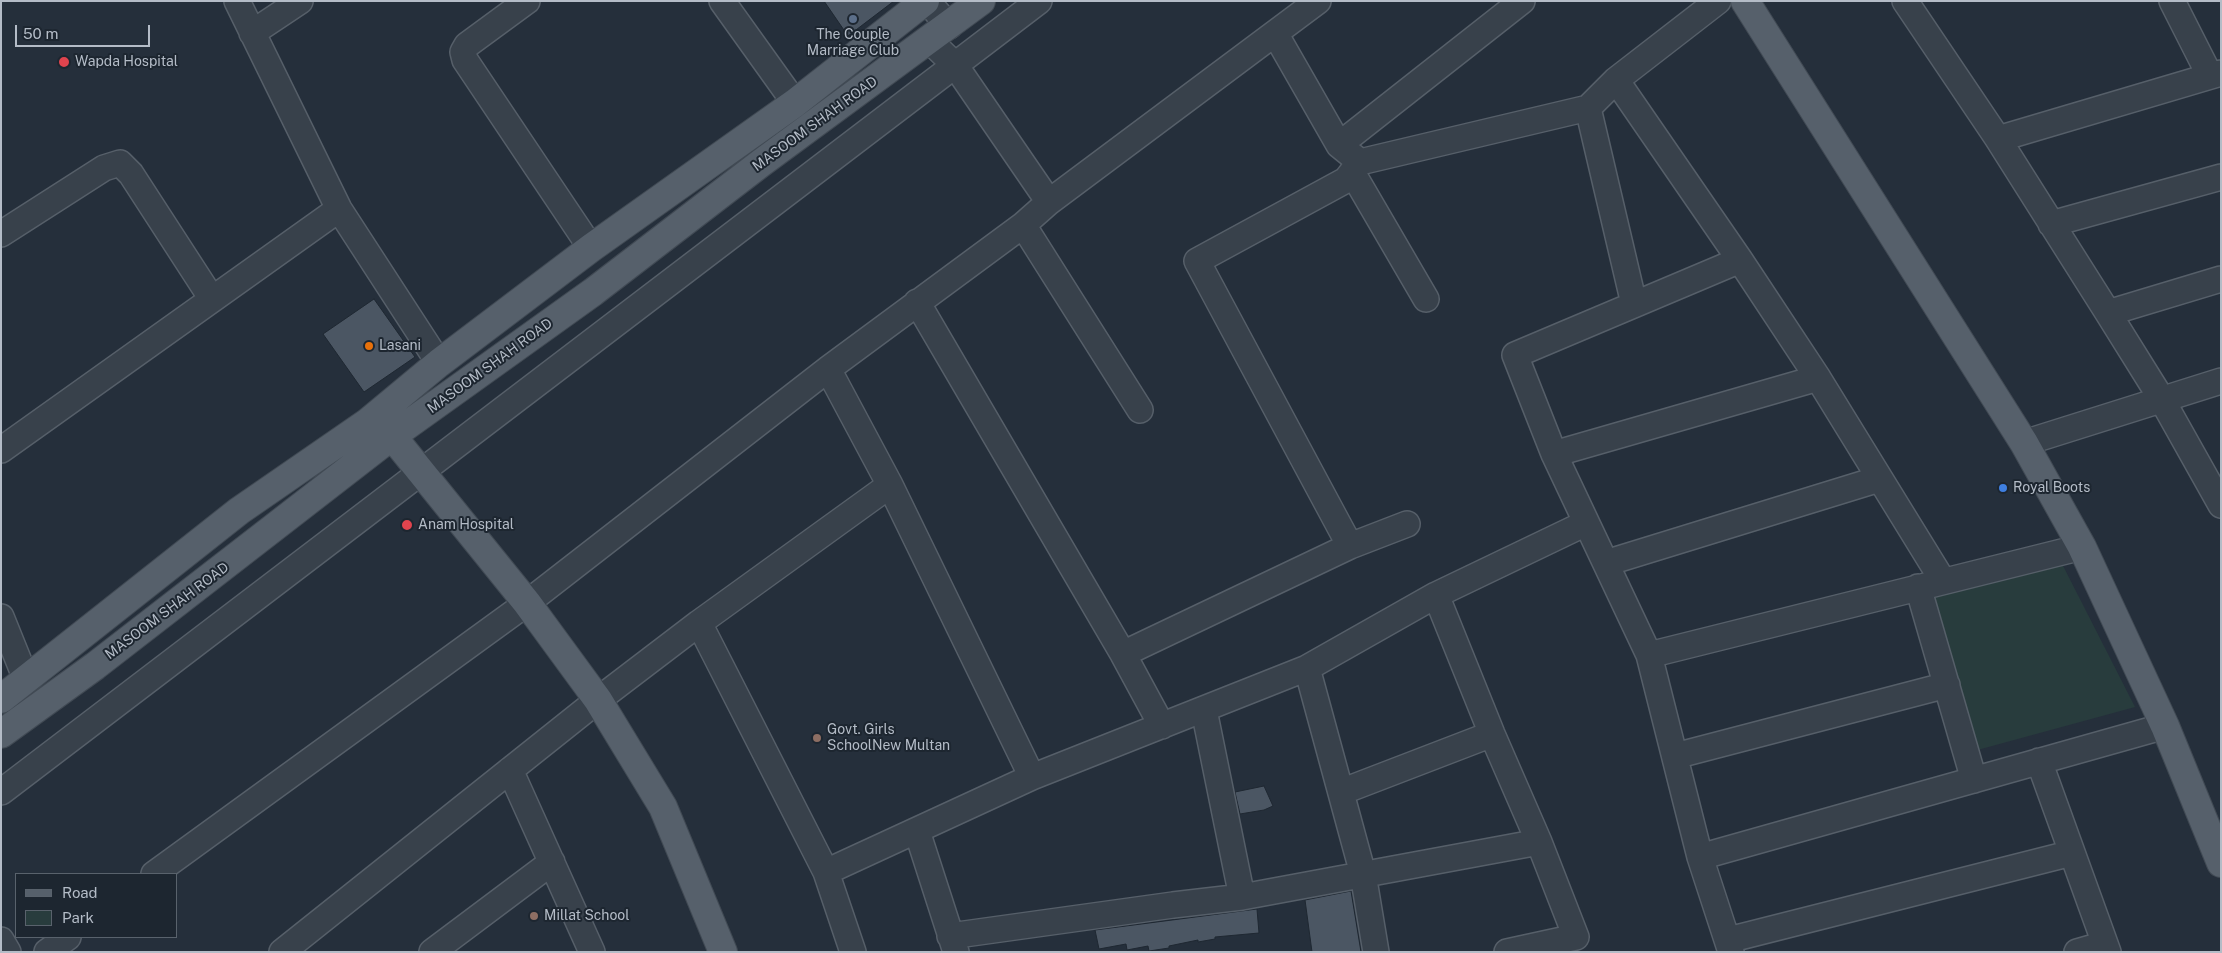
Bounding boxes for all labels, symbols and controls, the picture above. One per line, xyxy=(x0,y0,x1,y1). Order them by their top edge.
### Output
marker: The Couple Marriage Club xyxy=(847,13,859,25)
scale bar xyxy=(18,15,152,47)
text: 50 m xyxy=(23,25,58,42)
place label: The Couple Marriage Club xyxy=(807,27,899,59)
place label: Wapda Hospital xyxy=(75,54,178,70)
marker: Wapda Hospital xyxy=(57,55,71,69)
street label: MASOOM SHAH ROAD xyxy=(749,73,881,175)
street label: MASOOM SHAH ROAD xyxy=(424,315,556,417)
place label: Lasani xyxy=(379,338,421,354)
marker: Lasani xyxy=(363,340,375,352)
place label: Royal Boots xyxy=(2013,480,2090,496)
marker: Royal Boots xyxy=(1997,482,2009,494)
place label: Anam Hospital xyxy=(418,517,514,533)
marker: Anam Hospital xyxy=(400,518,414,532)
street label: MASOOM SHAH ROAD xyxy=(102,559,232,663)
place label: Govt. Girls SchoolNew Multan xyxy=(827,722,950,754)
marker: Govt. Girls SchoolNew Multan xyxy=(811,732,823,744)
legend xyxy=(15,873,178,938)
text: Road xyxy=(62,884,98,901)
place label: Millat School xyxy=(544,908,629,924)
text: Park xyxy=(62,909,94,926)
marker: Millat School xyxy=(528,910,540,922)

